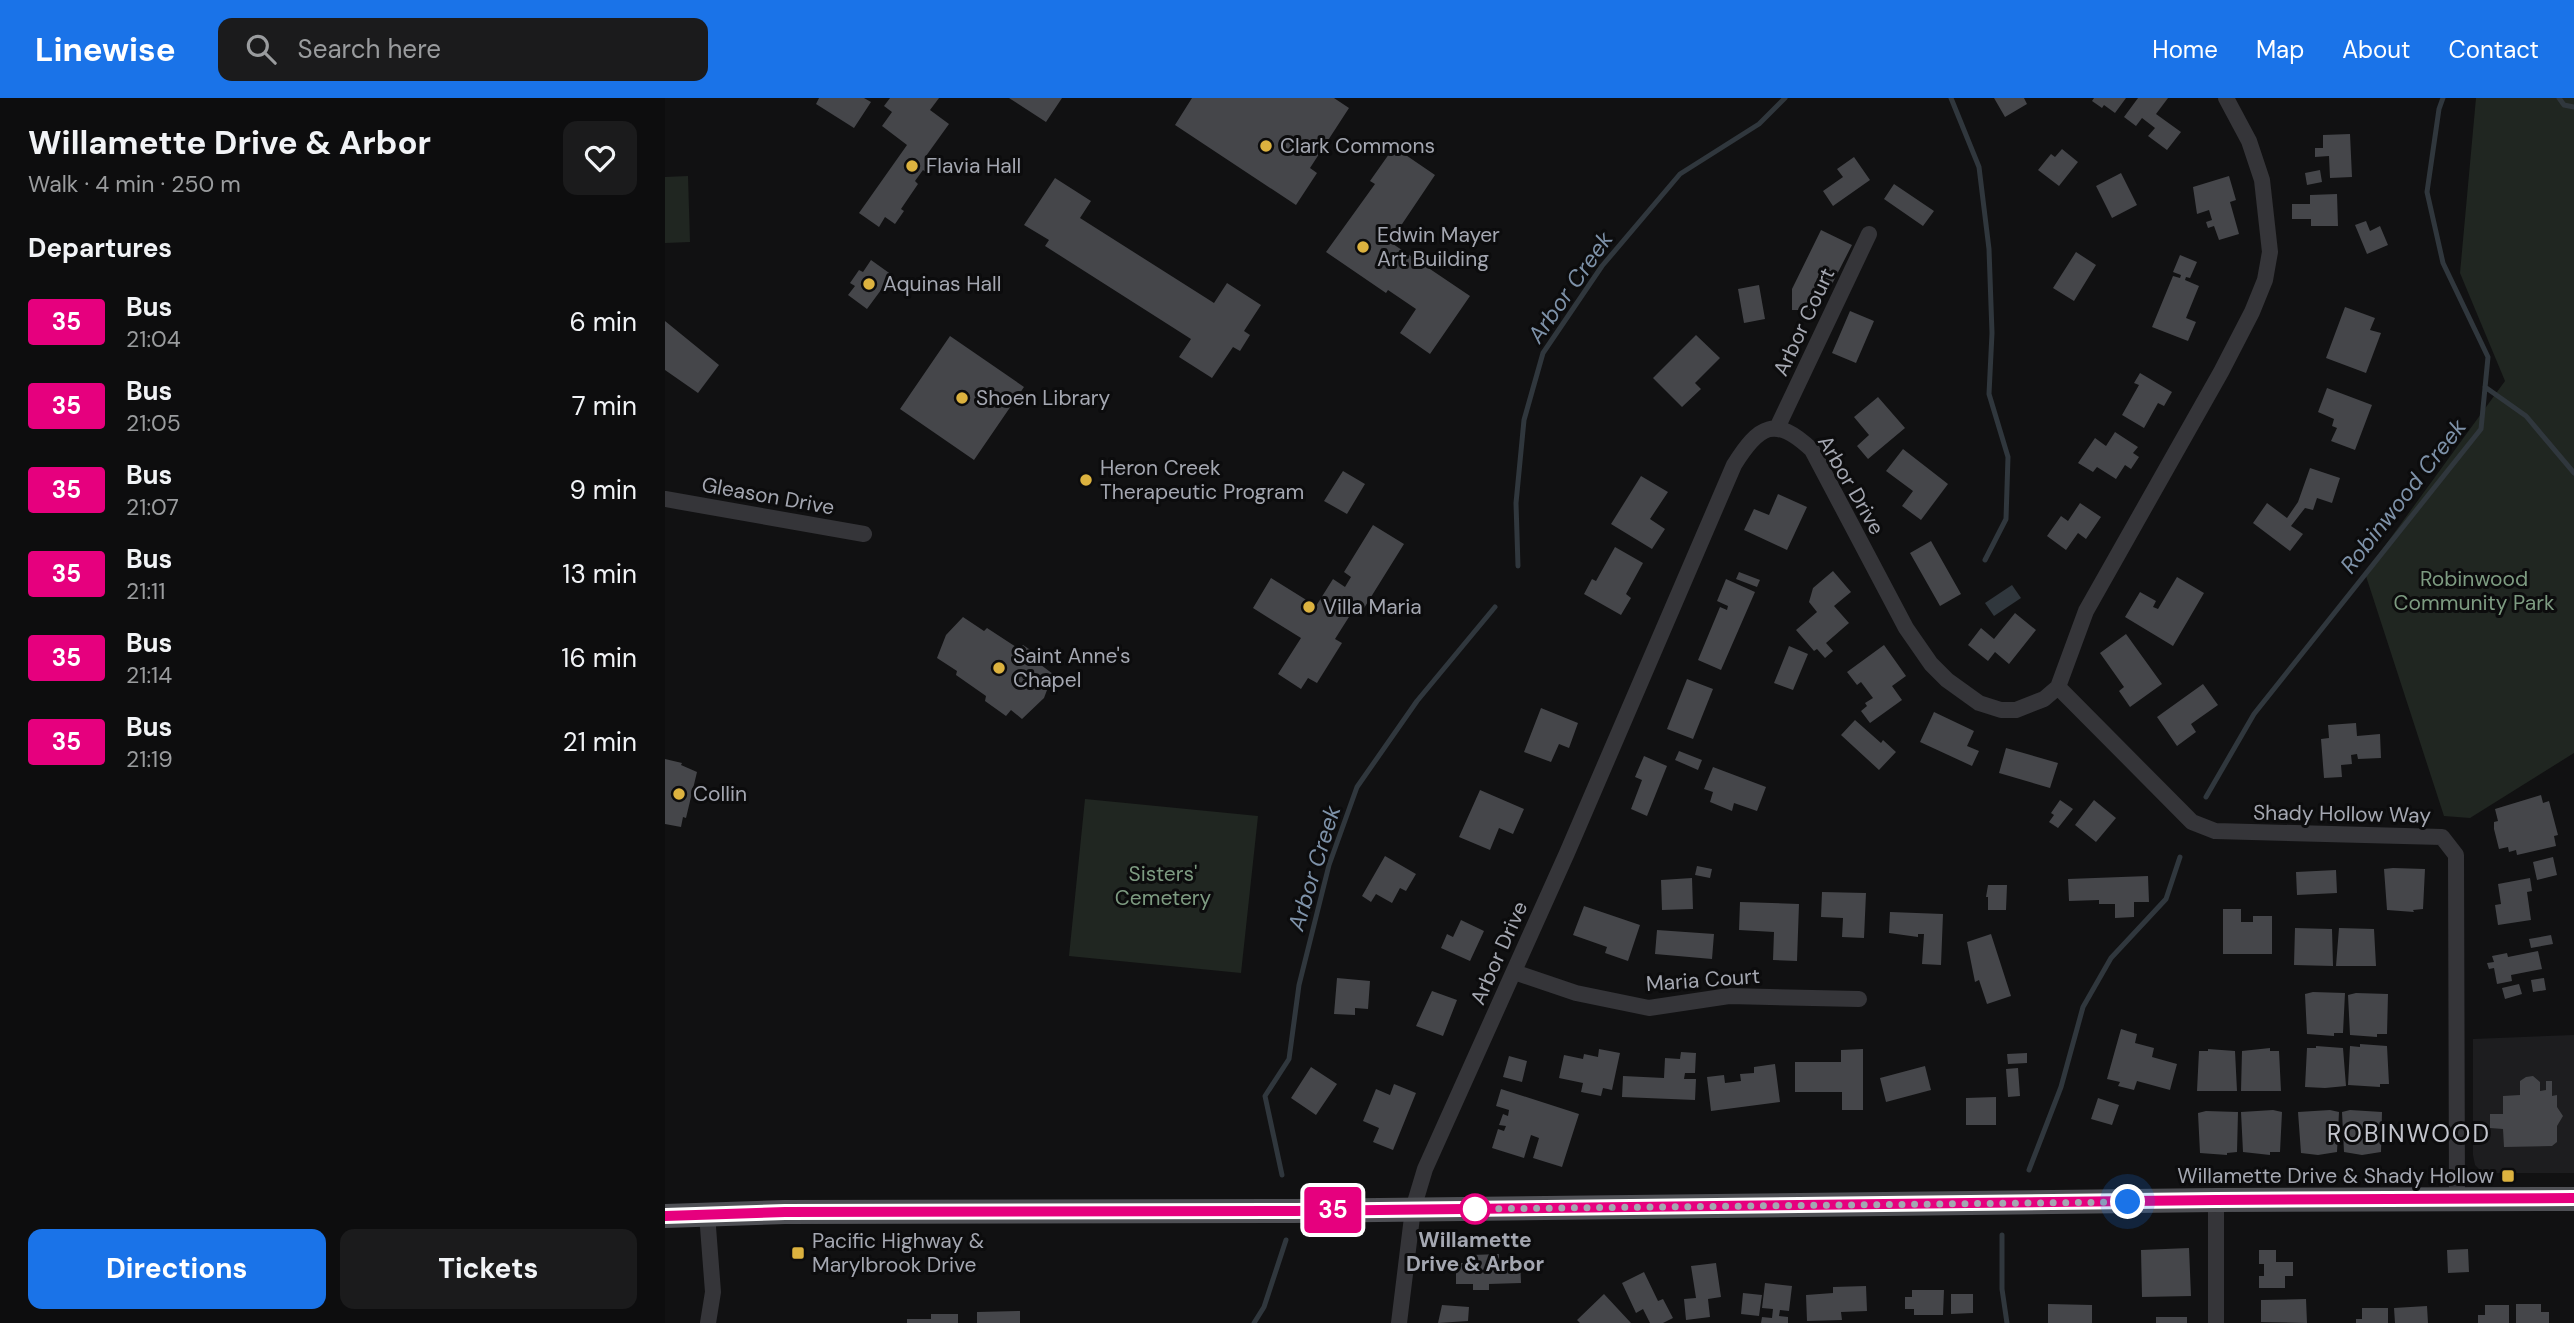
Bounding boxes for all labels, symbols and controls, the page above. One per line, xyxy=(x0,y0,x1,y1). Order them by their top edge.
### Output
search box xyxy=(218,18,708,81)
text: Linewise xyxy=(35,28,176,71)
icon: search xyxy=(242,30,280,68)
text: Search here xyxy=(298,32,441,66)
text: Home xyxy=(2152,34,2218,65)
text: Map xyxy=(2256,34,2304,65)
text: About xyxy=(2342,34,2411,65)
text: Contact xyxy=(2449,34,2539,65)
text: Willamette Drive & Arbor xyxy=(28,121,431,164)
button: heart xyxy=(563,121,637,195)
place label: Clark Commons xyxy=(1280,132,1435,160)
marker: Clark Commons xyxy=(1258,138,1274,154)
place label: Flavia Hall xyxy=(926,152,1021,180)
marker: Flavia Hall xyxy=(904,158,920,174)
text: Walk · 4 min · 250 m xyxy=(28,169,241,199)
place label: Edwin Mayer Art Building xyxy=(1377,221,1500,273)
water label: Arbor Creek xyxy=(1520,225,1620,349)
text: Departures xyxy=(28,231,172,265)
marker: Edwin Mayer Art Building xyxy=(1355,239,1371,255)
street label: Arbor Court xyxy=(1767,263,1841,381)
place label: Aquinas Hall xyxy=(883,270,1001,298)
marker: Aquinas Hall xyxy=(861,276,877,292)
text: Bus xyxy=(126,290,172,324)
text: 6 min xyxy=(569,305,637,339)
text: 35 xyxy=(52,306,81,337)
text: 21:04 xyxy=(126,324,181,354)
text: Bus xyxy=(126,374,172,408)
place label: Shoen Library xyxy=(976,384,1110,412)
text: 7 min xyxy=(572,389,637,423)
text: 35 xyxy=(52,390,81,421)
marker: Shoen Library xyxy=(954,390,970,406)
text: 21:05 xyxy=(126,408,181,438)
water label: Robinwood Creek xyxy=(2333,412,2473,579)
street label: Arbor Drive xyxy=(1811,430,1891,540)
place label: Heron Creek Therapeutic Program xyxy=(1100,454,1304,506)
text: Bus xyxy=(126,458,172,492)
street label: Gleason Drive xyxy=(699,471,837,521)
marker: Heron Creek Therapeutic Program xyxy=(1078,472,1094,488)
text: 9 min xyxy=(569,473,637,507)
text: 35 xyxy=(52,474,81,505)
text: 21:07 xyxy=(126,492,179,522)
text: Bus xyxy=(126,542,172,576)
text: 13 min xyxy=(562,557,637,591)
text: 35 xyxy=(52,558,81,589)
park label: Robinwood Community Park xyxy=(2393,565,2555,617)
text: 21:11 xyxy=(126,576,165,606)
place label: Villa Maria xyxy=(1323,593,1422,621)
marker: Villa Maria xyxy=(1301,599,1317,615)
text: Bus xyxy=(126,626,172,660)
text: 16 min xyxy=(561,641,637,675)
text: 35 xyxy=(52,642,81,673)
place label: Saint Anne's Chapel xyxy=(1013,642,1130,694)
text: 21:14 xyxy=(126,660,172,690)
marker: Saint Anne's Chapel xyxy=(991,660,1007,676)
text: Bus xyxy=(126,710,172,744)
text: 21 min xyxy=(563,725,637,759)
text: 35 xyxy=(52,726,81,757)
text: 21:19 xyxy=(126,744,173,774)
place label: Collin xyxy=(693,780,747,808)
marker: Collin xyxy=(671,786,687,802)
street label: Shady Hollow Way xyxy=(2253,798,2432,830)
water label: Arbor Creek xyxy=(1280,801,1347,935)
park label: Sisters' Cemetery xyxy=(1115,860,1212,912)
street label: Arbor Drive xyxy=(1464,897,1534,1009)
street label: Maria Court xyxy=(1645,962,1761,998)
district label: ROBINWOOD xyxy=(2327,1118,2491,1149)
place label: Willamette Drive & Shady Hollow xyxy=(2177,1162,2494,1190)
marker: Willamette Drive & Shady Hollow xyxy=(2500,1168,2516,1184)
your location xyxy=(2110,1184,2145,1219)
line badge: 35 xyxy=(1301,1187,1365,1233)
text: 35 xyxy=(1318,1194,1348,1225)
marker: Willamette Drive & Arbor xyxy=(1460,1194,1490,1224)
place label: Willamette Drive & Arbor xyxy=(1406,1226,1544,1278)
place label: Pacific Highway & Marylbrook Drive xyxy=(812,1227,984,1279)
button: Directions xyxy=(28,1229,326,1309)
button: Tickets xyxy=(340,1229,637,1309)
marker: Pacific Highway & Marylbrook Drive xyxy=(790,1245,806,1261)

